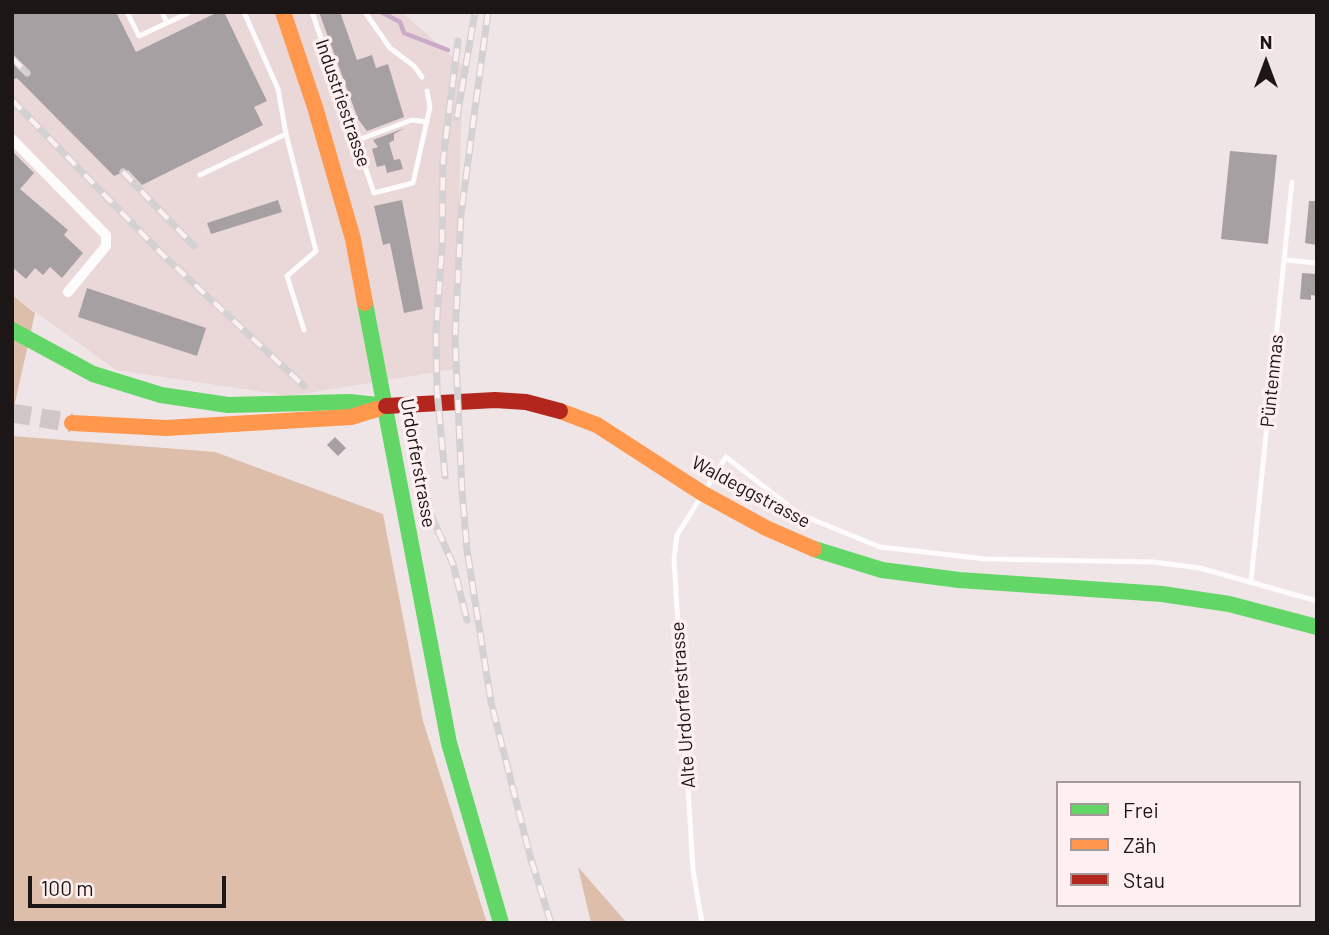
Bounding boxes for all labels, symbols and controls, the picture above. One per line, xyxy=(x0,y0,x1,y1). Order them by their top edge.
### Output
north arrow xyxy=(1231,28,1301,98)
text: N xyxy=(1260,30,1272,53)
street label: Industriestrasse xyxy=(310,36,376,170)
street label: Püntenmas xyxy=(1256,333,1288,429)
street label: Urdorferstrasse xyxy=(395,397,441,529)
street label: Waldeggstrasse xyxy=(688,451,814,533)
street label: Alte Urdorferstrasse xyxy=(666,621,700,789)
legend xyxy=(1056,781,1301,907)
text: Frei xyxy=(1123,797,1159,822)
text: Zäh xyxy=(1123,832,1157,857)
scale bar xyxy=(32,862,229,906)
text: Stau xyxy=(1123,867,1165,892)
text: 100 m xyxy=(41,875,94,900)

